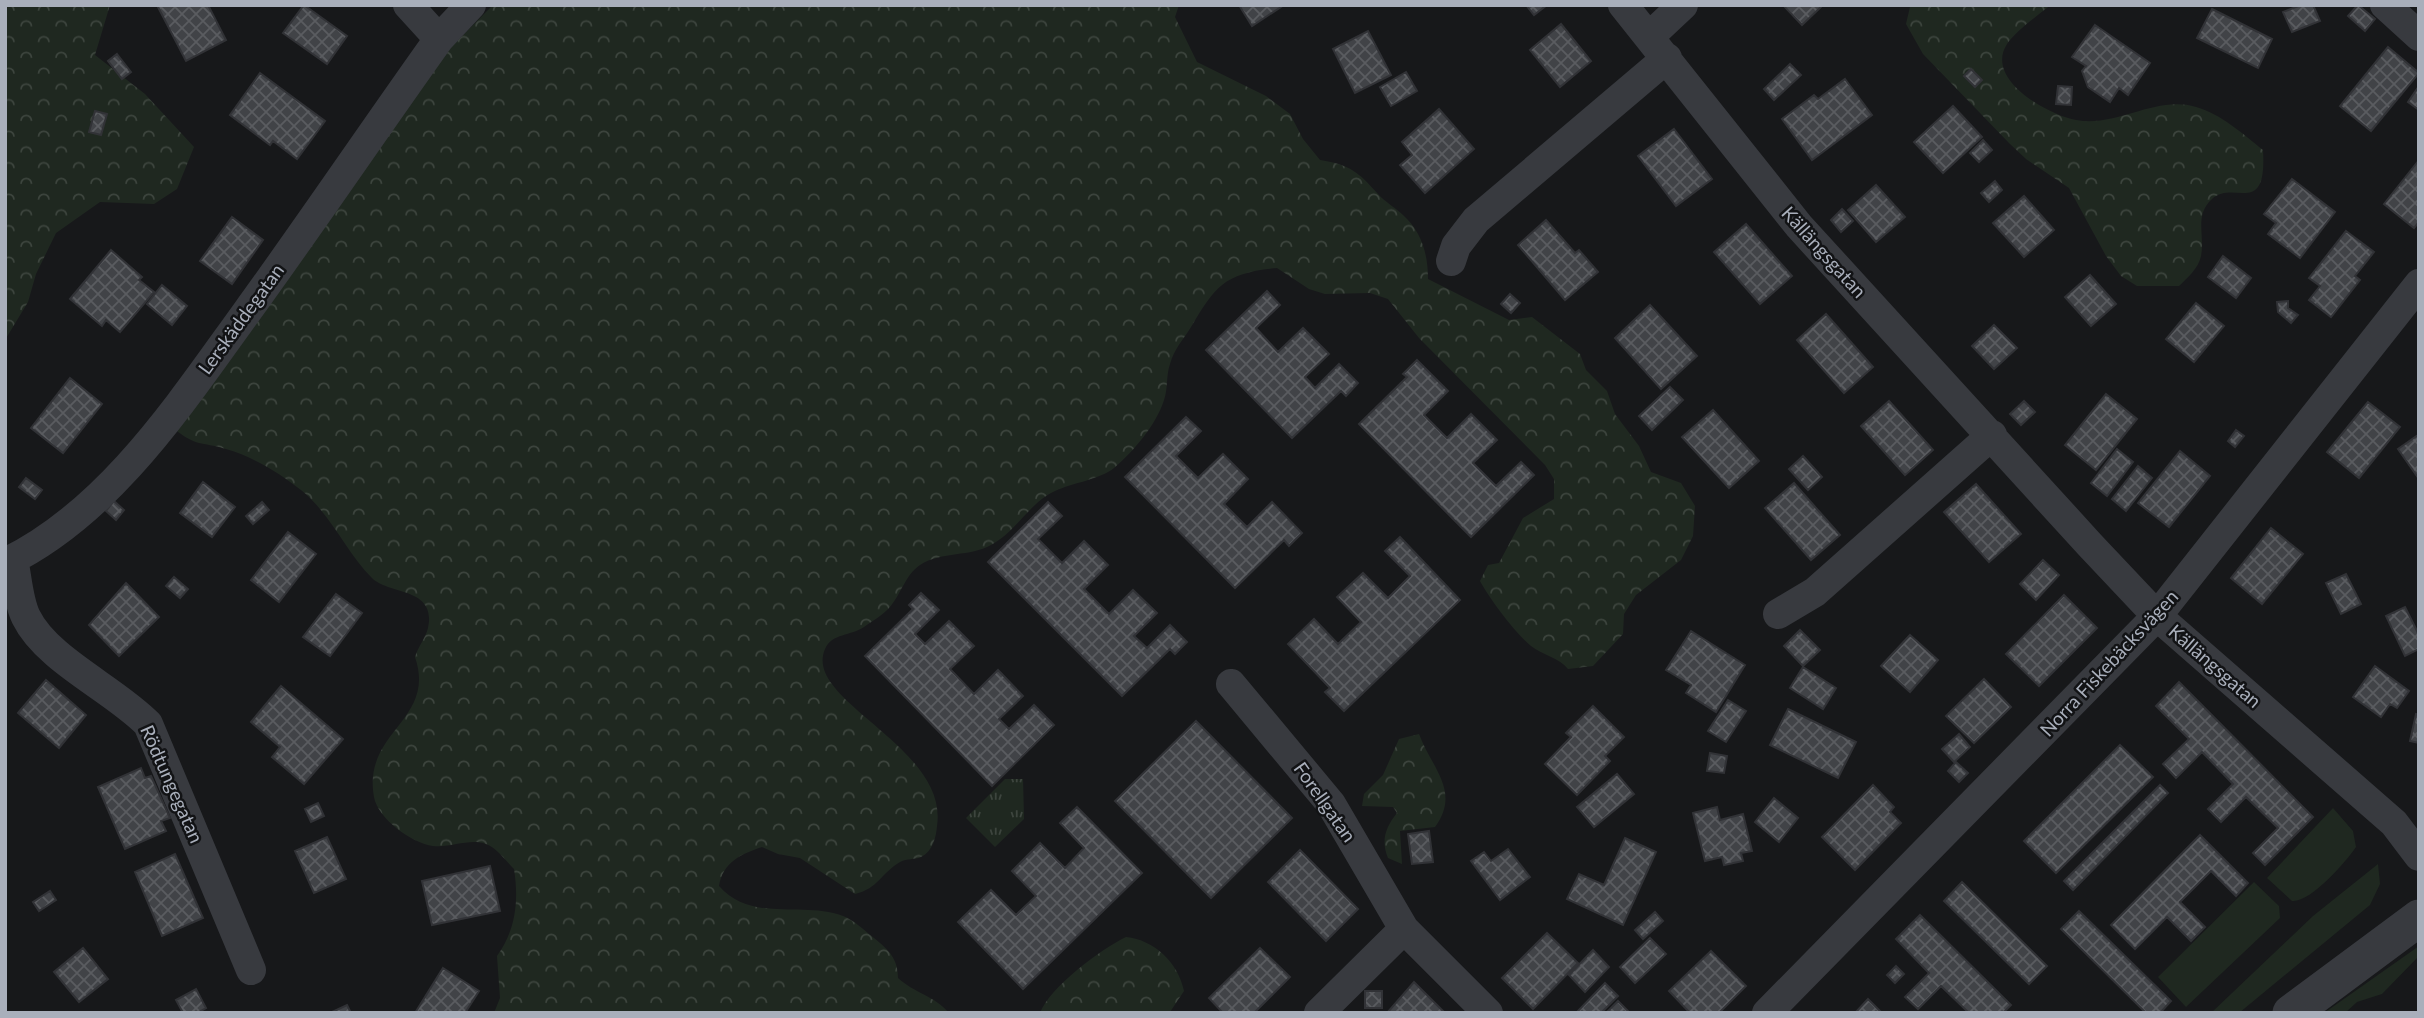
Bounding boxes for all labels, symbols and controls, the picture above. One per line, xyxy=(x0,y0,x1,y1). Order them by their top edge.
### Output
street label: Källängsgatan xyxy=(1777,201,1871,302)
street label: Lerskäddegatan xyxy=(193,259,288,378)
street label: Norra Fiskebäcksvägen xyxy=(2035,585,2182,741)
street label: Källängsgatan xyxy=(2164,619,2266,712)
street label: Rödtungegatan xyxy=(136,721,209,846)
street label: Forellgatan xyxy=(1290,757,1361,846)

